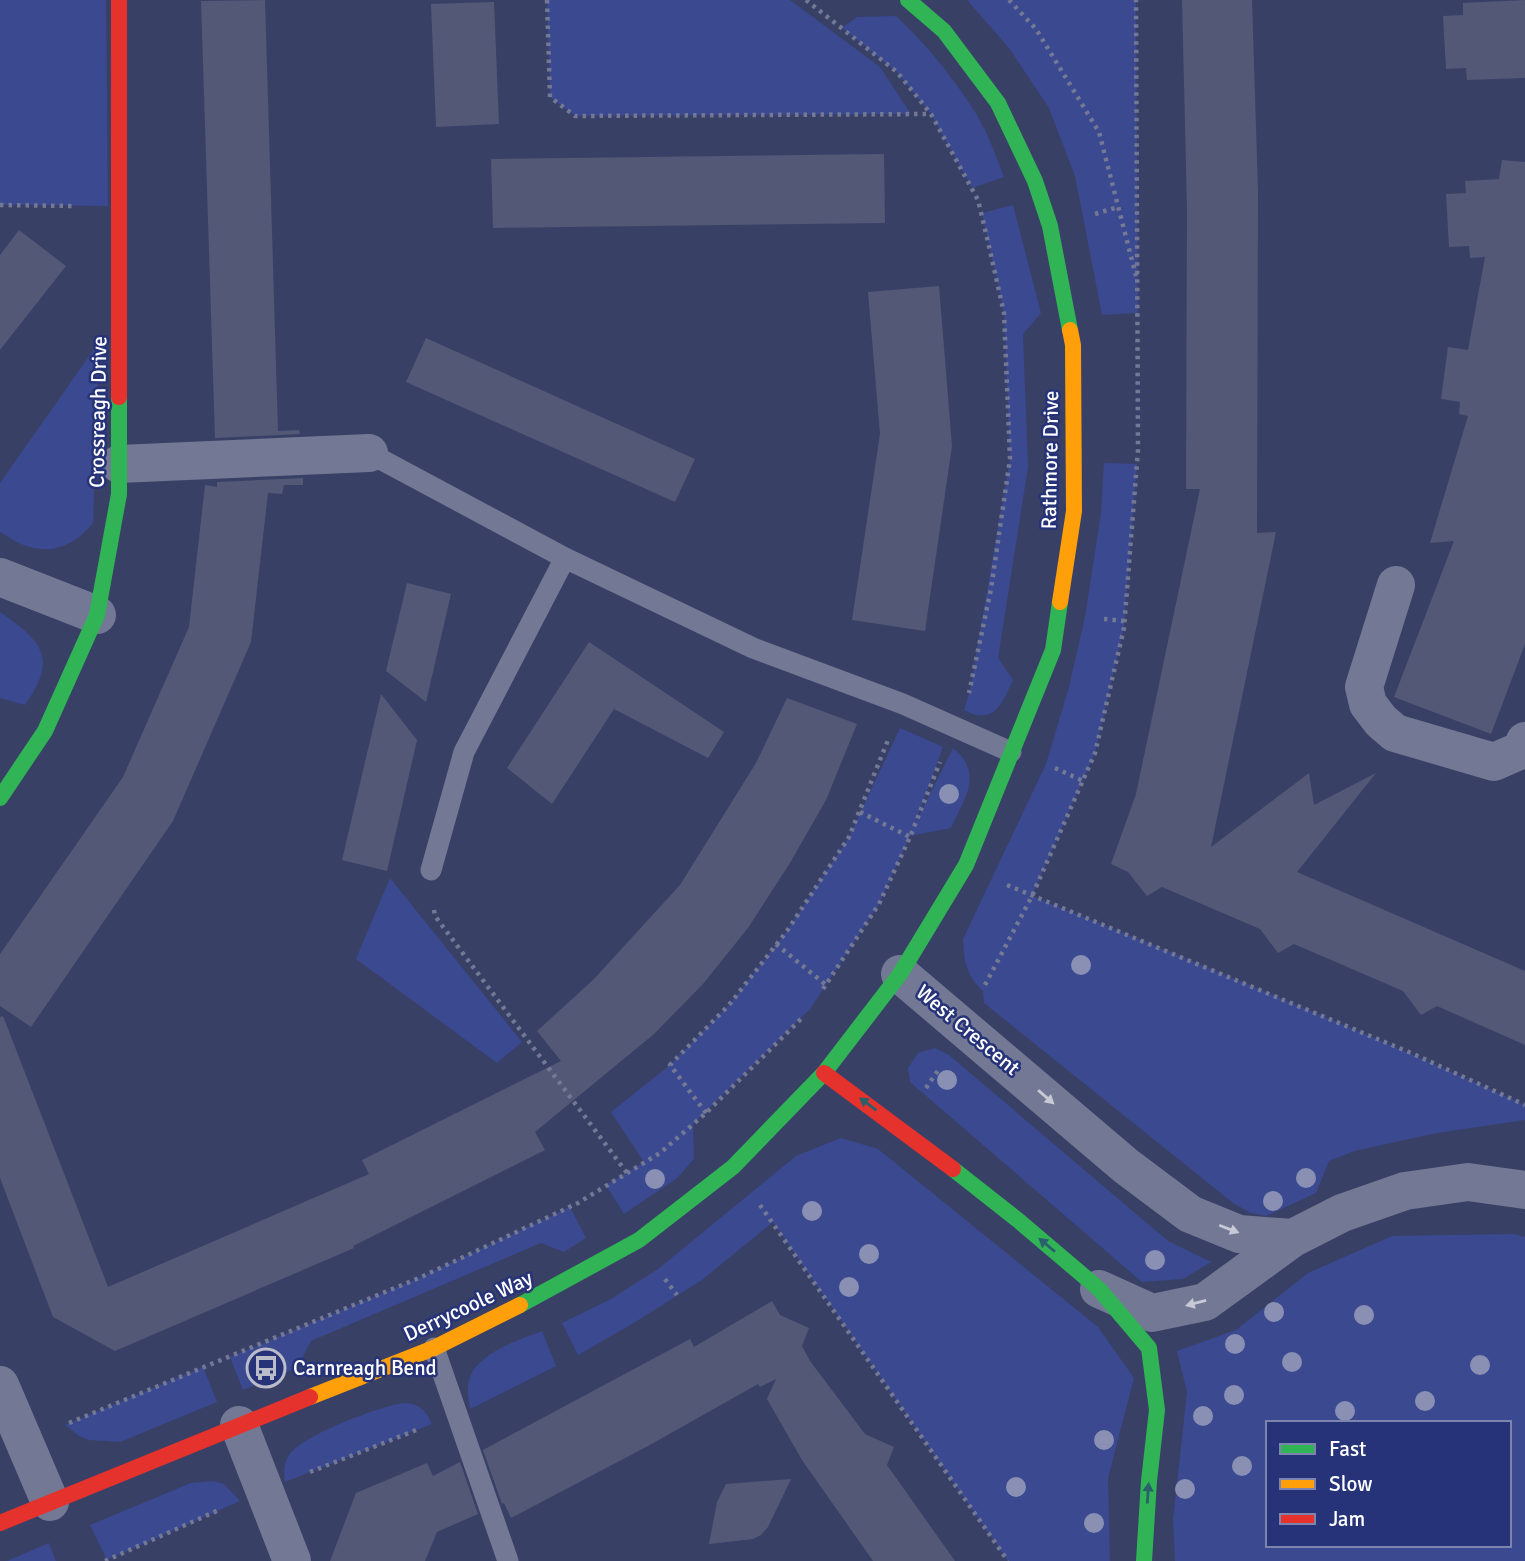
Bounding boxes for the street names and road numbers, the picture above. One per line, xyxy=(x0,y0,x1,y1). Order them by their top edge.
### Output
street label: Crossreagh Drive xyxy=(84,336,112,488)
street label: Rathmore Drive xyxy=(1036,390,1064,530)
street label: West Crescent xyxy=(911,979,1025,1081)
street label: Derrycoole Way xyxy=(399,1265,537,1347)

